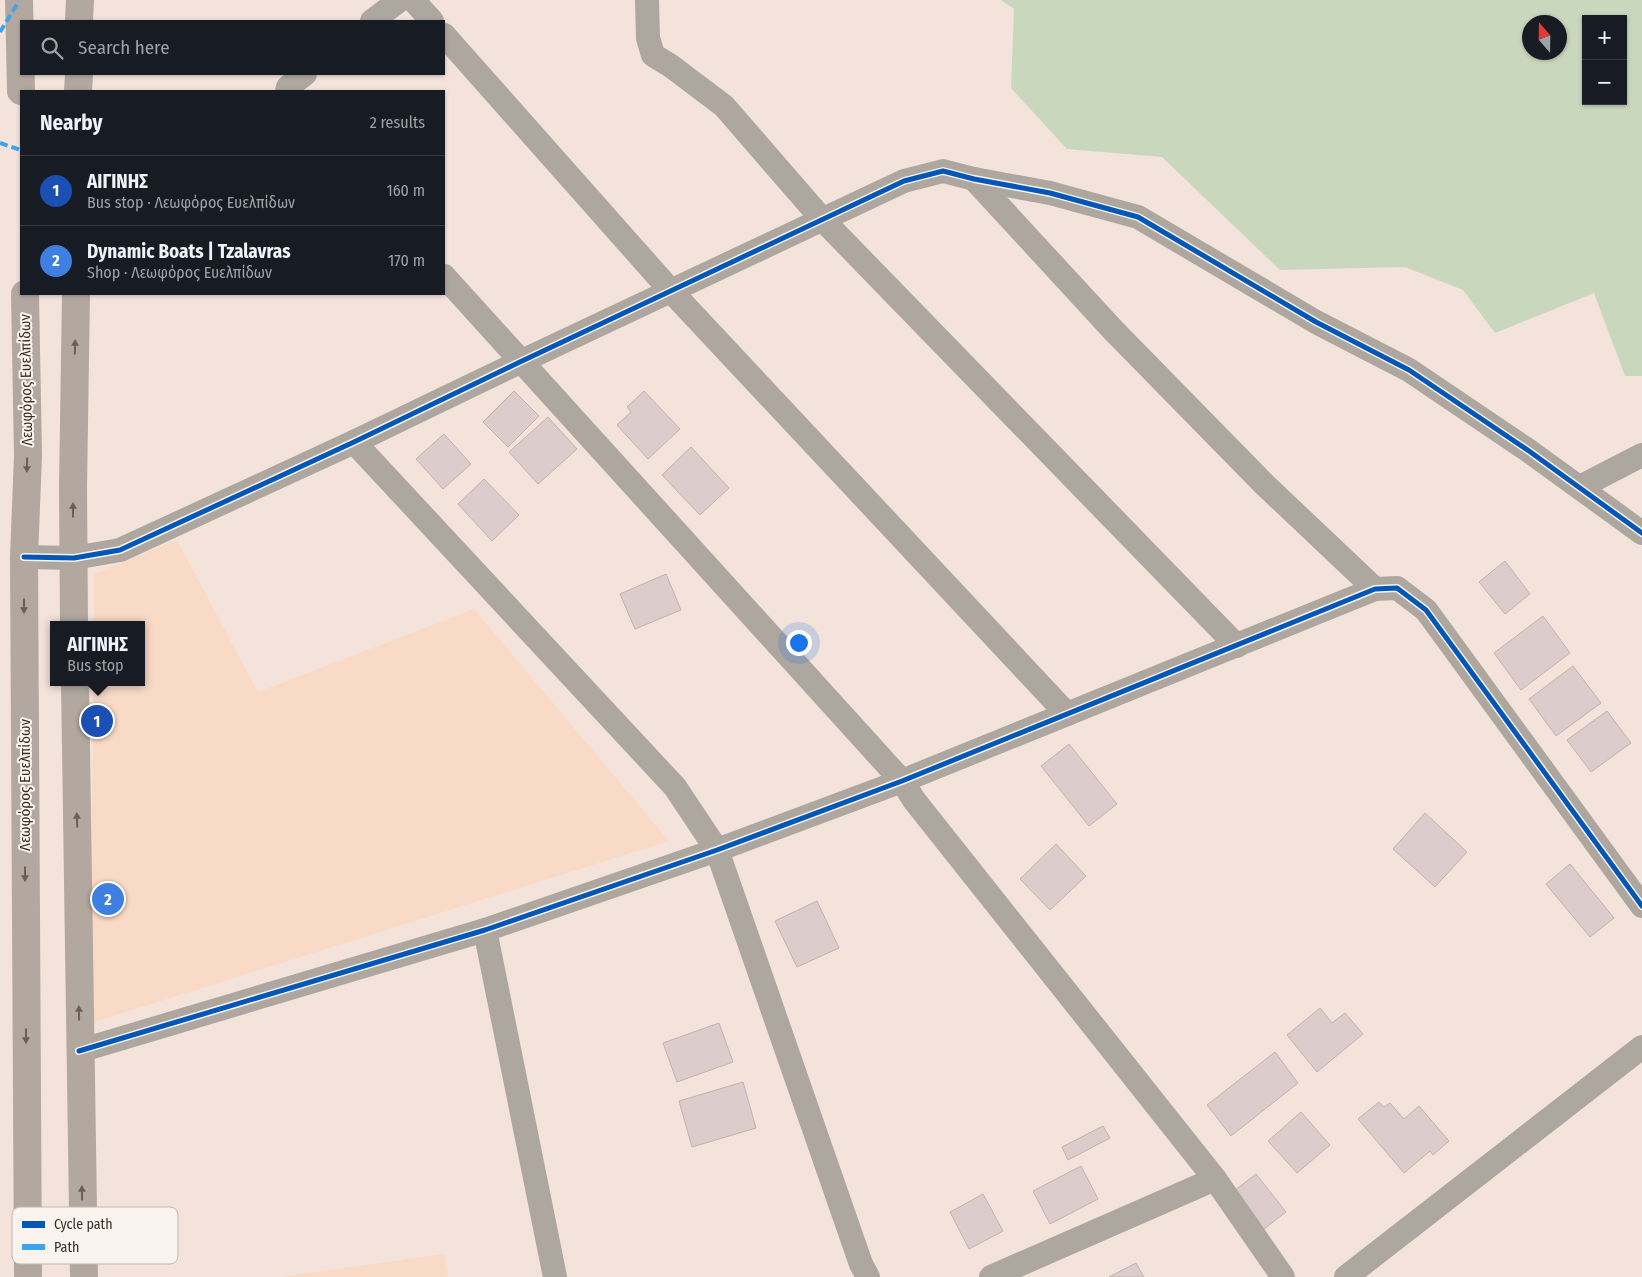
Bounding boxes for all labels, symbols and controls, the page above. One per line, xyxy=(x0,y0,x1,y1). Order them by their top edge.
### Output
north arrow xyxy=(1522,15,1567,60)
map controls xyxy=(1582,15,1627,105)
button: + xyxy=(1582,15,1627,60)
search box xyxy=(20,20,445,75)
icon: search xyxy=(38,34,66,62)
text: Search here xyxy=(78,36,170,59)
button: − xyxy=(1582,60,1627,105)
text: Nearby xyxy=(40,110,102,136)
text: 2 results xyxy=(370,113,425,132)
text: ΑΙΓΙΝΗΣ xyxy=(87,170,148,193)
text: 1 xyxy=(53,181,59,200)
text: 160 m xyxy=(386,181,425,200)
text: Bus stop · Λεωφόρος Ευελπίδων xyxy=(87,193,295,212)
text: Dynamic Boats | Tzalavras xyxy=(87,240,291,263)
text: 2 xyxy=(52,251,60,270)
text: 170 m xyxy=(388,251,425,270)
text: Shop · Λεωφόρος Ευελπίδων xyxy=(87,263,272,282)
street label: Λεωφόρος Ευελπίδων xyxy=(16,313,36,446)
one-way arrow xyxy=(71,339,79,355)
one-way arrow xyxy=(23,457,31,473)
one-way arrow xyxy=(69,501,77,517)
one-way arrow xyxy=(20,598,28,614)
popup xyxy=(50,621,145,686)
your location xyxy=(786,630,812,656)
text: ΑΙΓΙΝΗΣ xyxy=(67,633,128,656)
text: Bus stop xyxy=(67,656,124,675)
pin: 1 xyxy=(81,702,113,740)
street label: Λεωφόρος Ευελπίδων xyxy=(16,719,34,851)
one-way arrow xyxy=(73,812,81,828)
one-way arrow xyxy=(21,866,29,882)
pin: 2 xyxy=(92,880,124,918)
one-way arrow xyxy=(75,1005,83,1021)
one-way arrow xyxy=(22,1028,30,1044)
one-way arrow xyxy=(78,1185,86,1201)
legend xyxy=(12,1207,178,1264)
text: Cycle path xyxy=(54,1216,113,1233)
text: Path xyxy=(54,1239,79,1256)

